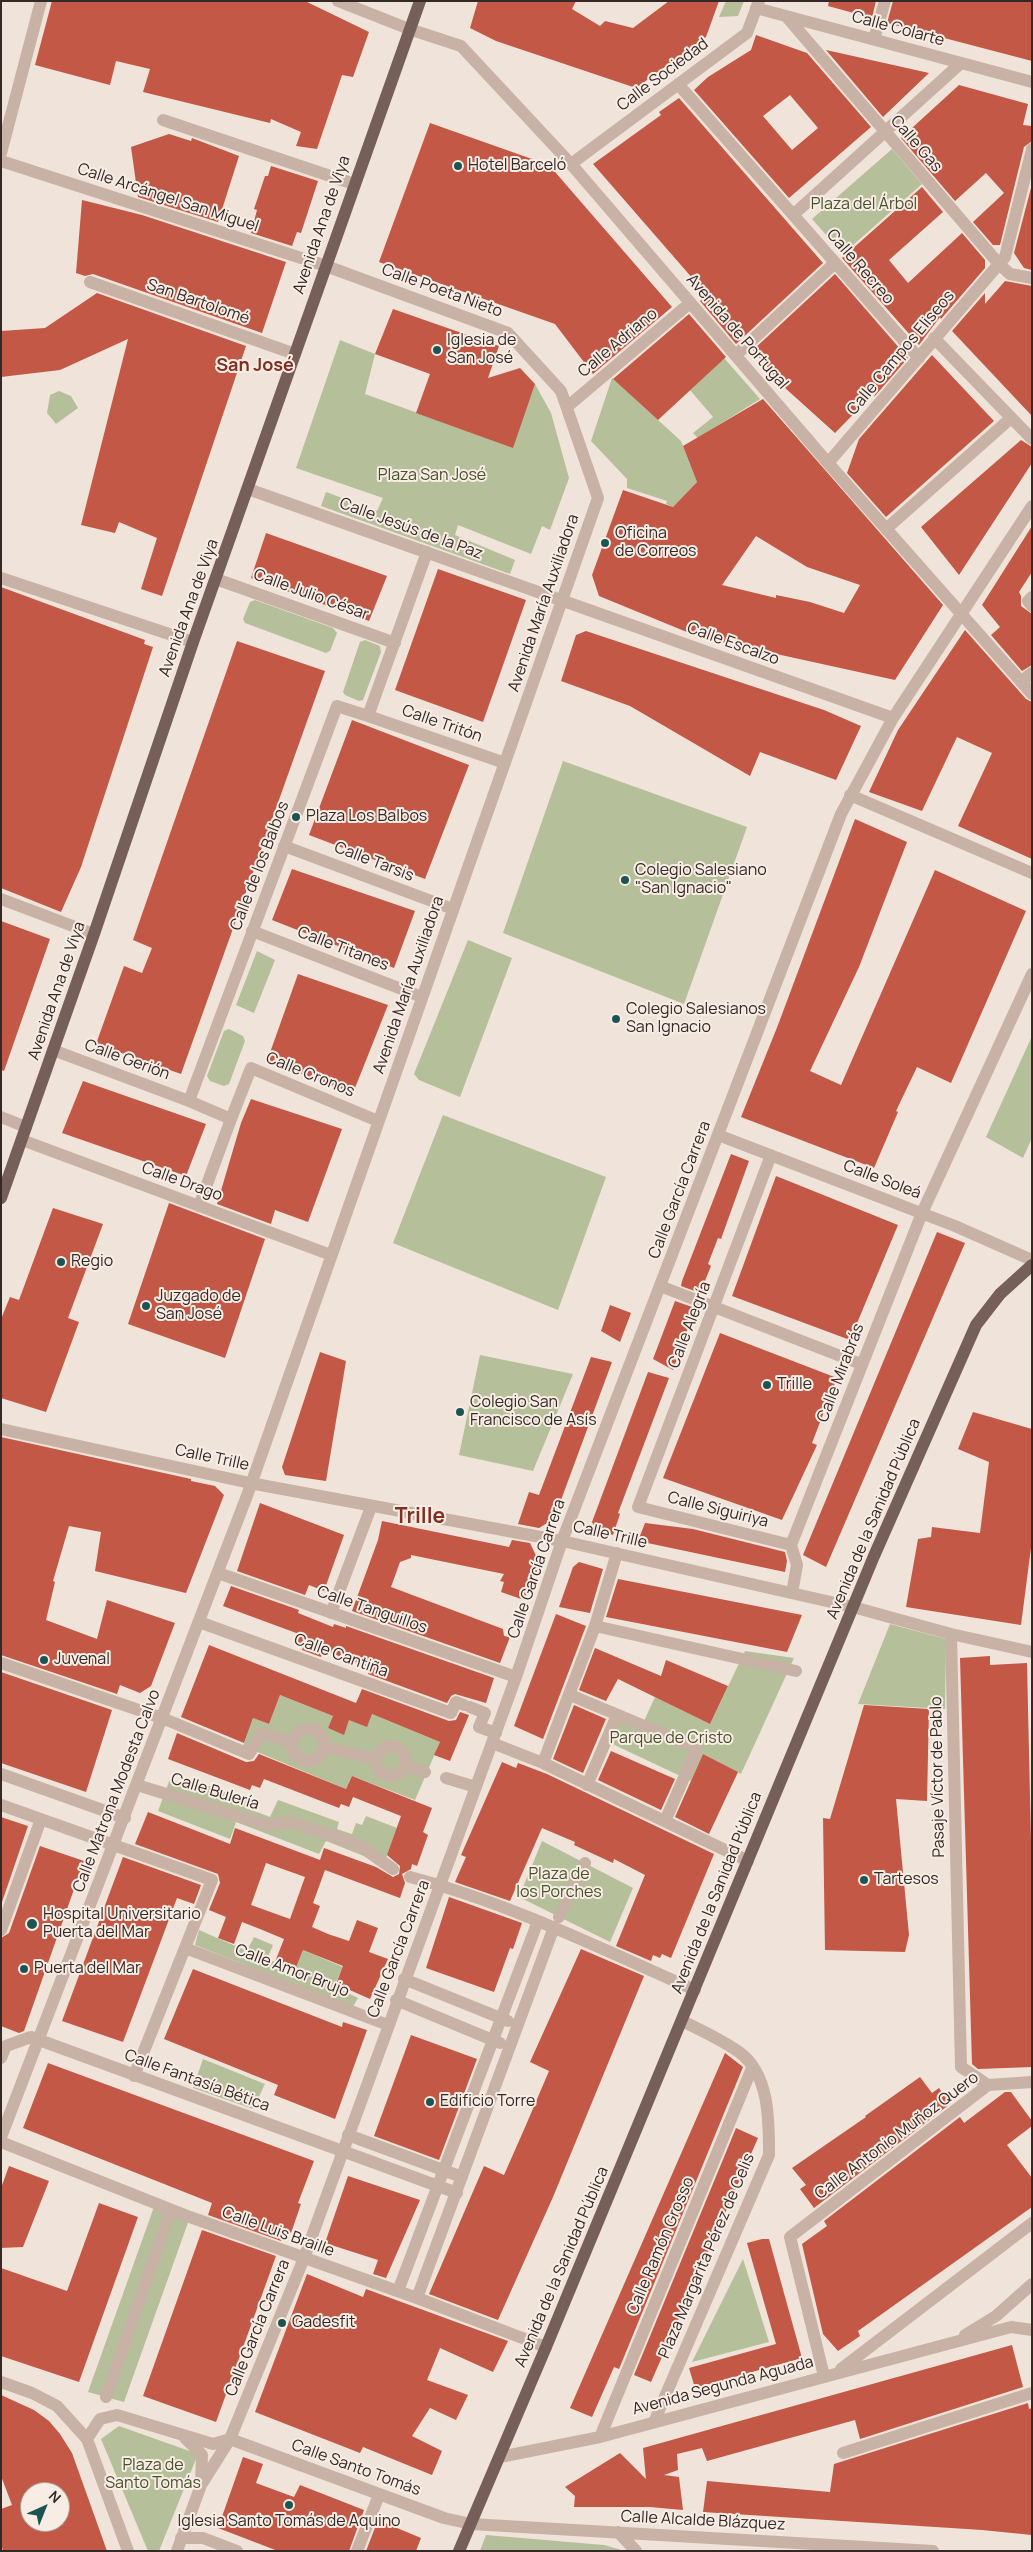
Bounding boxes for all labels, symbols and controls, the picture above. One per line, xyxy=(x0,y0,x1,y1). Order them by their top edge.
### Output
street label: Calle Colarte xyxy=(850,7,946,51)
street label: Calle Sociedad xyxy=(614,34,712,116)
street label: Calle Gas xyxy=(886,112,946,176)
street label: Avenida Ana de Viya xyxy=(289,153,355,297)
place label: Hotel Barceló xyxy=(468,156,566,176)
street label: Calle Arcángel San Miguel xyxy=(75,160,261,236)
marker: Hotel Barceló xyxy=(452,160,464,172)
park label: Plaza del Árbol xyxy=(811,195,917,215)
street label: Calle Recreo xyxy=(822,226,898,308)
street label: Calle Poeta Nieto xyxy=(379,260,505,322)
street label: Avenida de Portugal xyxy=(682,271,792,393)
street label: San Bartolomé xyxy=(144,275,252,329)
street label: Calle Campos Eliseos xyxy=(843,287,959,419)
street label: Calle Adriano xyxy=(575,304,661,382)
place label: Iglesia de San José xyxy=(447,331,516,369)
marker: Iglesia de San José xyxy=(431,344,443,356)
district label: San José xyxy=(216,355,294,377)
park label: Plaza San José xyxy=(378,466,486,486)
street label: Calle Jesús de la Paz xyxy=(337,494,485,564)
street label: Avenida María Auxiliadora xyxy=(505,512,583,694)
place label: Oficina de Correos xyxy=(615,524,696,562)
street label: Avenida Ana de Viya xyxy=(155,537,223,679)
marker: Oficina de Correos xyxy=(599,537,611,549)
street label: Calle Julio César xyxy=(251,565,371,625)
street label: Calle Escalzo xyxy=(684,618,782,670)
street label: Calle Tritón xyxy=(399,701,485,747)
street label: Calle de los Balbos xyxy=(227,799,293,933)
place label: Plaza Los Balbos xyxy=(306,807,427,827)
marker: Plaza Los Balbos xyxy=(290,811,302,823)
street label: Calle Tarsis xyxy=(332,838,416,886)
place label: Colegio Salesiano "San Ignacio" xyxy=(635,861,767,899)
marker: Colegio Salesiano "San Ignacio" xyxy=(619,874,631,886)
street label: Avenida María Auxiliadora xyxy=(370,894,448,1076)
street label: Avenida Ana de Viya xyxy=(24,919,90,1063)
street label: Calle Titanes xyxy=(295,923,391,975)
place label: Colegio Salesianos San Ignacio xyxy=(626,1000,766,1038)
marker: Colegio Salesianos San Ignacio xyxy=(610,1013,622,1025)
street label: Calle Gerión xyxy=(82,1036,172,1084)
street label: Calle Cronos xyxy=(263,1048,357,1102)
street label: Calle García Carrera xyxy=(645,1118,715,1262)
street label: Calle Soleá xyxy=(841,1156,923,1204)
street label: Calle Drago xyxy=(139,1159,225,1205)
place label: Regio xyxy=(71,1252,113,1272)
marker: Regio xyxy=(55,1256,67,1268)
street label: Calle Alegría xyxy=(665,1279,715,1371)
place label: Juzgado de San José xyxy=(156,1287,241,1325)
marker: Juzgado de San José xyxy=(140,1300,152,1312)
street label: Calle Mirabrás xyxy=(813,1321,869,1425)
place label: Trille xyxy=(777,1375,812,1395)
marker: Trille xyxy=(761,1379,773,1391)
place label: Colegio San Francisco de Asís xyxy=(470,1393,597,1431)
marker: Colegio San Francisco de Asís xyxy=(454,1406,466,1418)
street label: Avenida de la Sanidad Pública xyxy=(823,1416,925,1622)
street label: Calle Trille xyxy=(173,1441,251,1475)
street label: Calle Siguiriya xyxy=(666,1488,770,1532)
street label: Calle García Carrera xyxy=(504,1497,570,1641)
district label: Trille xyxy=(395,1504,445,1530)
street label: Calle Trille xyxy=(571,1517,649,1553)
street label: Calle Tanguillos xyxy=(314,1582,430,1638)
street label: Calle Cantiña xyxy=(291,1630,391,1682)
place label: Juvenal xyxy=(54,1650,110,1670)
marker: Juvenal xyxy=(38,1654,50,1666)
street label: Calle Matrona Modesta Calvo xyxy=(69,1687,165,1895)
street label: Pasaje Víctor de Pablo xyxy=(927,1696,949,1858)
park label: Parque de Cristo xyxy=(610,1729,732,1749)
street label: Calle Bulería xyxy=(169,1769,261,1815)
street label: Avenida de la Sanidad Pública xyxy=(668,1789,766,1997)
park label: Plaza de los Porches xyxy=(516,1865,602,1903)
place label: Tartesos xyxy=(874,1870,939,1890)
marker: Tartesos xyxy=(858,1874,870,1886)
street label: Calle García Carrera xyxy=(364,1877,434,2021)
place label: Hospital Universitario Puerta del Mar xyxy=(43,1905,201,1943)
marker: Hospital Universitario Puerta del Mar xyxy=(25,1917,39,1931)
street label: Calle Amor Brujo xyxy=(232,1940,352,2002)
place label: Puerta del Mar xyxy=(34,1959,141,1979)
marker: Puerta del Mar xyxy=(18,1963,30,1975)
street label: Calle Fantasía Bética xyxy=(122,2046,272,2116)
street label: Calle Antonio Muñoz Quero xyxy=(811,2068,983,2204)
place label: Edificio Torre xyxy=(440,2092,535,2112)
marker: Edificio Torre xyxy=(424,2096,436,2108)
street label: Plaza Margarita Pérez de Celis xyxy=(655,2151,759,2361)
street label: Avenida de la Sanidad Pública xyxy=(511,2164,613,2370)
street label: Calle Ramón Grosso xyxy=(623,2174,699,2318)
street label: Calle Luis Braille xyxy=(219,2203,337,2261)
street label: Calle García Carrera xyxy=(222,2257,294,2399)
place label: Gadesfit xyxy=(292,2313,355,2333)
marker: Gadesfit xyxy=(276,2317,288,2329)
street label: Avenida Segunda Aguada xyxy=(630,2353,816,2419)
street label: Calle Santo Tomás xyxy=(289,2436,423,2500)
park label: Plaza de Santo Tomás xyxy=(105,2456,201,2494)
north arrow xyxy=(20,2482,70,2532)
text: N xyxy=(45,2486,65,2507)
marker: Iglesia Santo Tomás de Aquino xyxy=(283,2499,295,2511)
street label: Calle Alcalde Blázquez xyxy=(620,2507,786,2535)
place label: Iglesia Santo Tomás de Aquino xyxy=(177,2512,401,2532)

